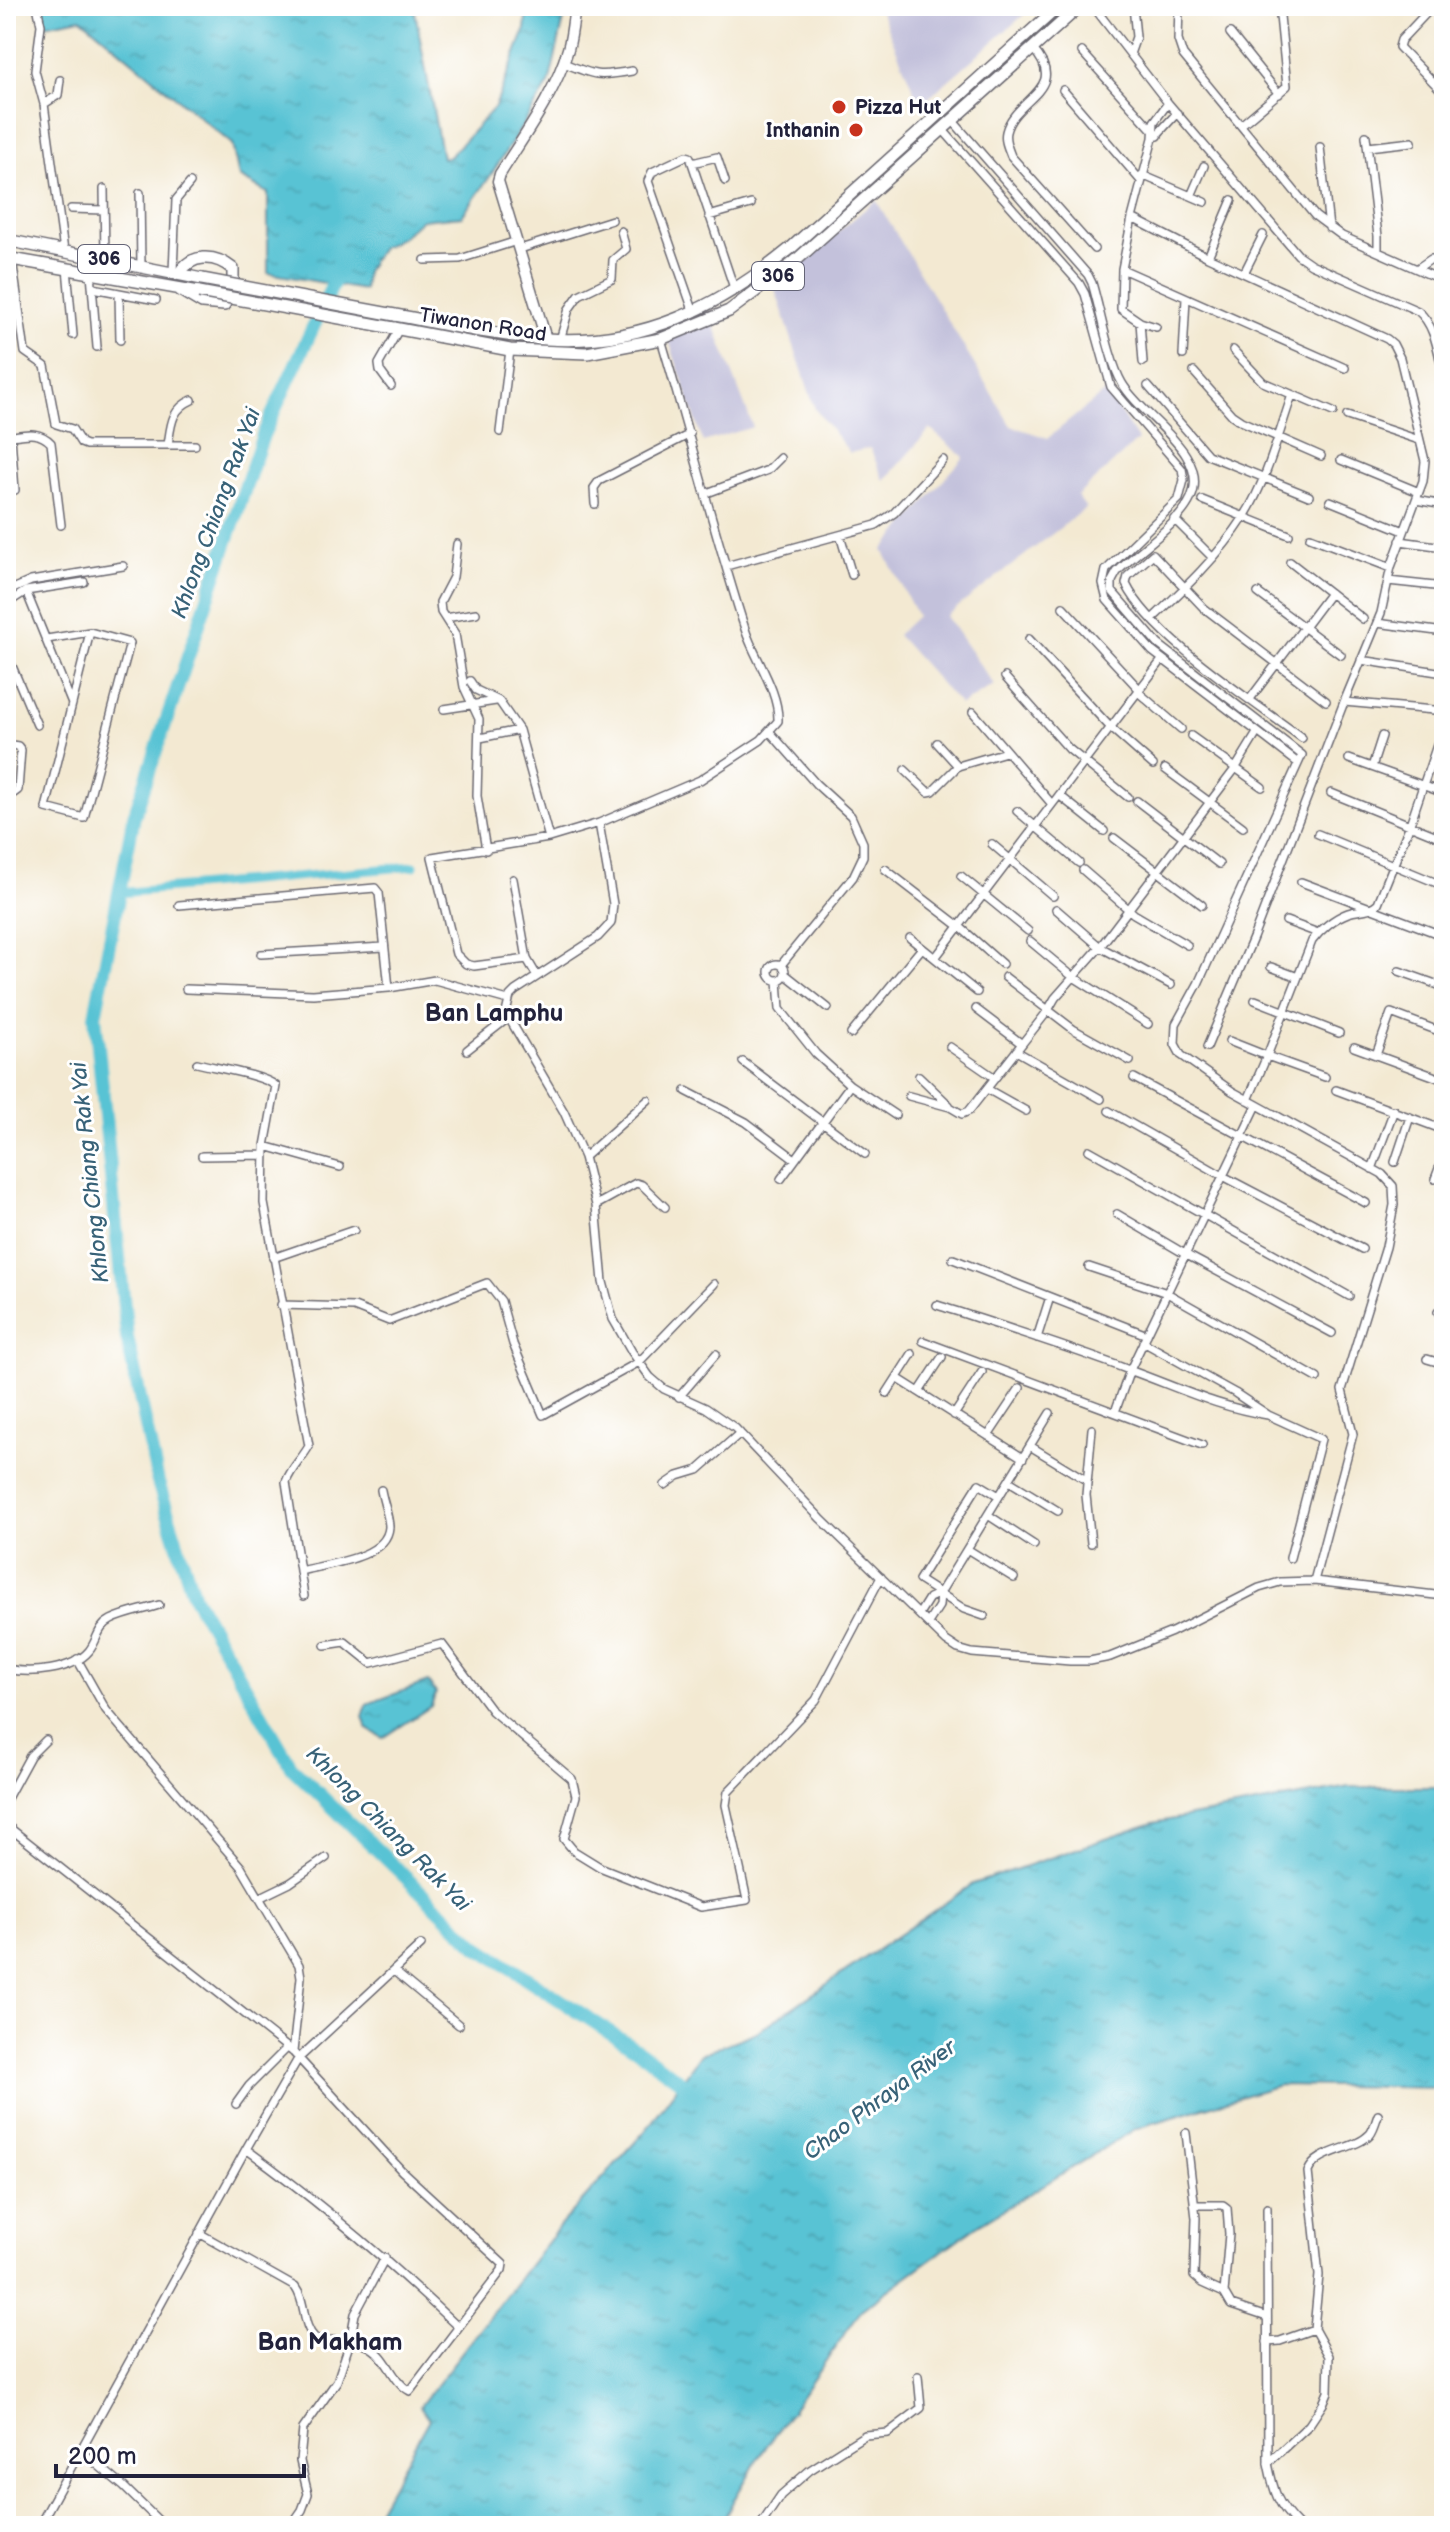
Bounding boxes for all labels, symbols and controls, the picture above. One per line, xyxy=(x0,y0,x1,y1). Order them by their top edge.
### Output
place label: Pizza Hut xyxy=(855,96,941,120)
marker: Pizza Hut xyxy=(830,98,848,116)
place label: Inthanin xyxy=(766,119,840,143)
marker: Inthanin xyxy=(847,121,865,139)
road number: 306 xyxy=(78,245,130,273)
road number: 306 xyxy=(752,262,804,290)
street label: Tiwanon Road xyxy=(418,303,548,347)
water label: Khlong Chiang Rak Yai xyxy=(166,403,267,622)
district label: Ban Lamphu xyxy=(425,999,563,1028)
water label: Khlong Chiang Rak Yai xyxy=(65,1060,116,1285)
water label: Khlong Chiang Rak Yai xyxy=(300,1741,477,1918)
water label: Chao Phraya River xyxy=(798,2033,963,2166)
district label: Ban Makham xyxy=(258,2328,402,2357)
scale bar xyxy=(56,2428,304,2478)
text: 200 m xyxy=(68,2442,137,2471)

